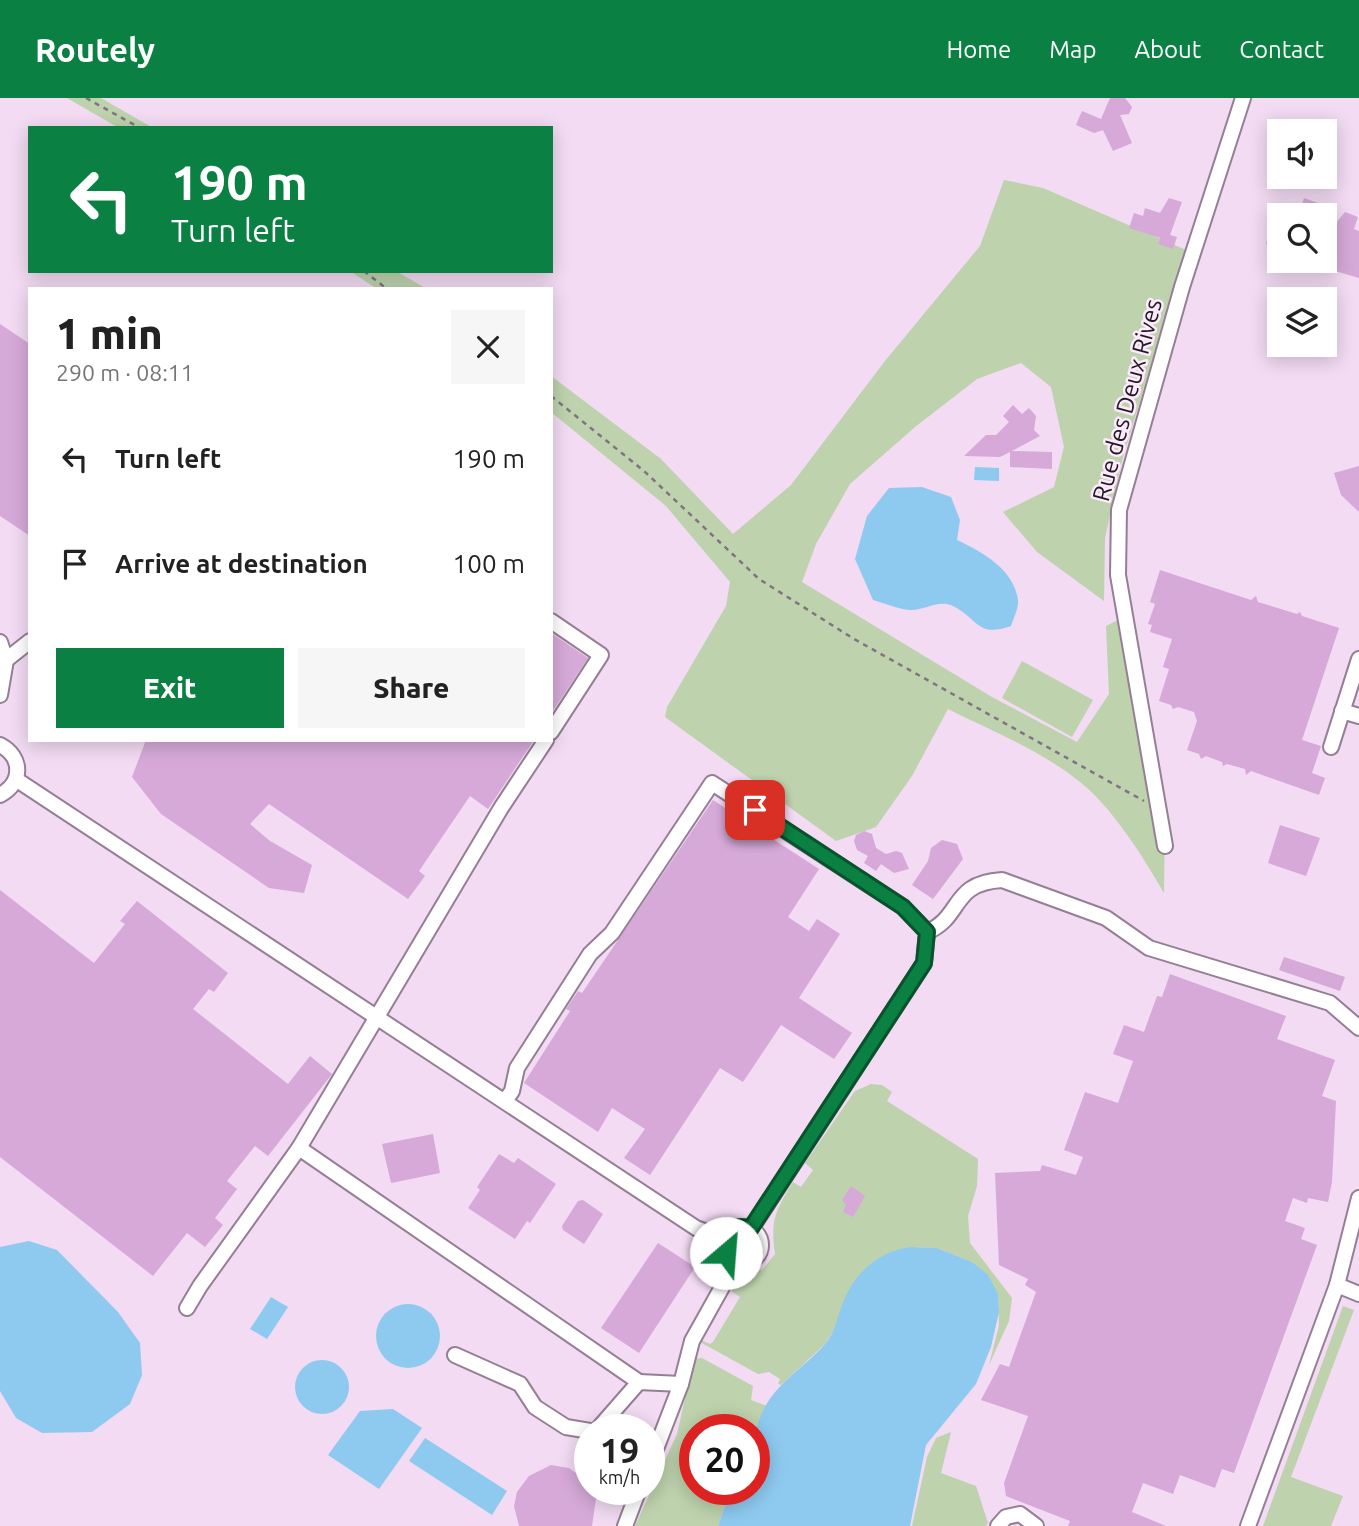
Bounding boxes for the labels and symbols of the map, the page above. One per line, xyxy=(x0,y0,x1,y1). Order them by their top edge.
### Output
street label: Rue des Deux Rives xyxy=(1087,296,1167,504)
pin xyxy=(725,780,785,840)
position arrow xyxy=(689,1216,763,1290)
speed limit sign: 20 xyxy=(679,1414,770,1505)

